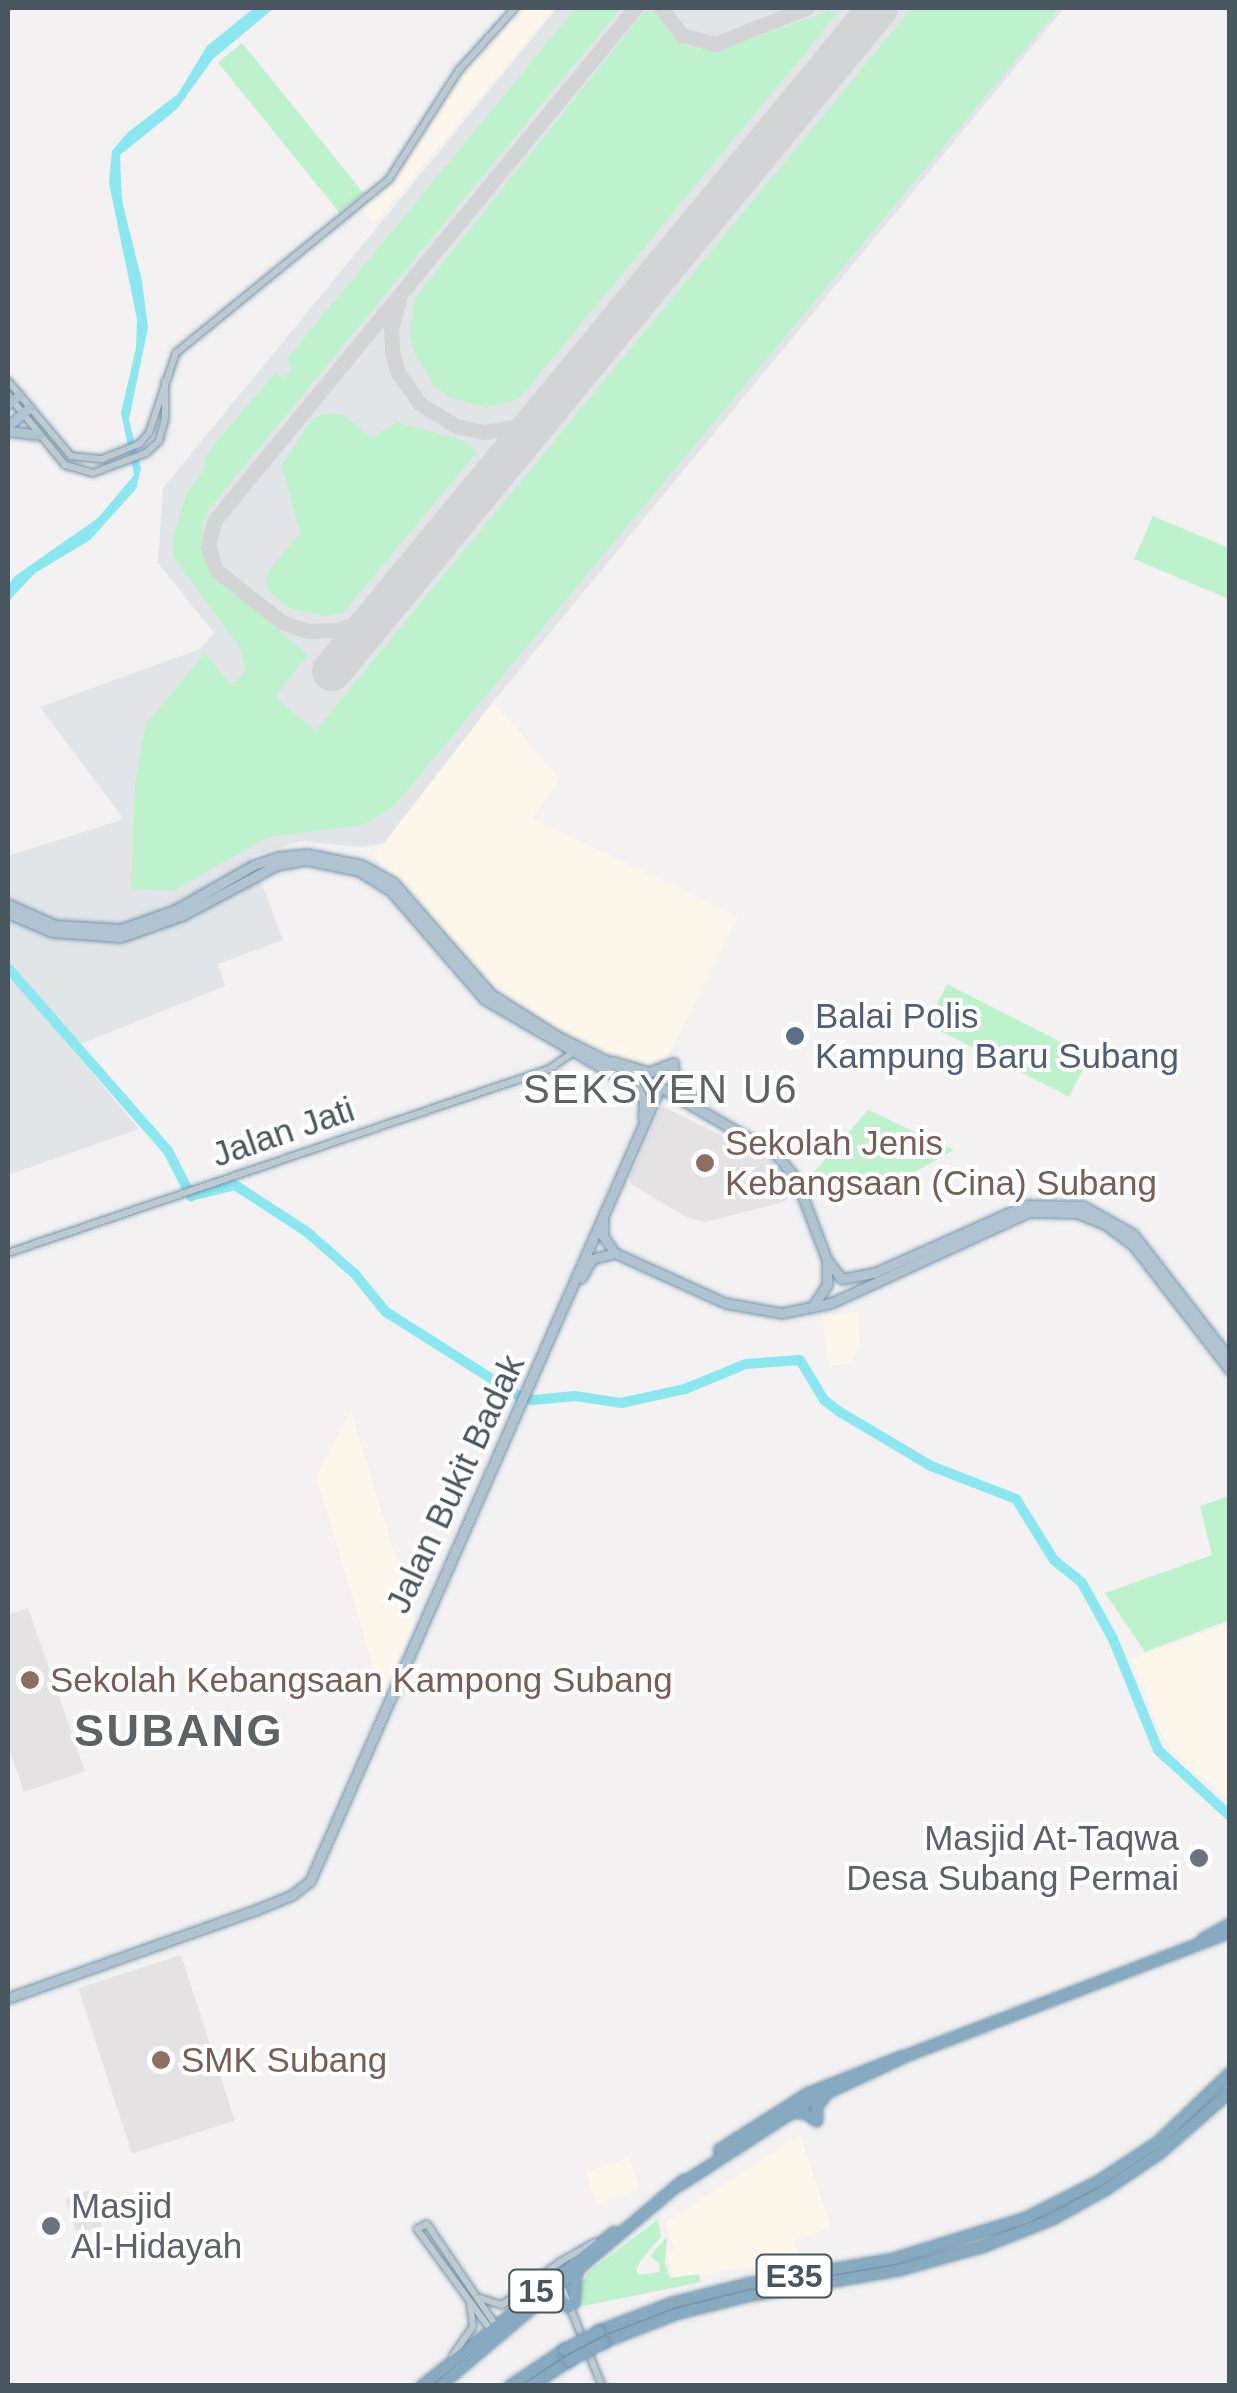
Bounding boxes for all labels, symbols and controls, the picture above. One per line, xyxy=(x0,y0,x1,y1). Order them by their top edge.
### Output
place label: Balai Polis Kampung Baru Subang xyxy=(815,995,1179,1077)
marker: Balai Polis Kampung Baru Subang xyxy=(784,1025,806,1047)
district label: SEKSYEN U6 xyxy=(523,1065,799,1113)
street label: Jalan Jati xyxy=(206,1088,360,1176)
place label: Sekolah Jenis Kebangsaan (Cina) Subang xyxy=(725,1122,1157,1204)
marker: Sekolah Jenis Kebangsaan (Cina) Subang xyxy=(694,1152,716,1174)
street label: Jalan Bukit Badak xyxy=(377,1348,533,1620)
place label: Sekolah Kebangsaan Kampong Subang xyxy=(50,1659,673,1701)
marker: Sekolah Kebangsaan Kampong Subang xyxy=(19,1669,41,1691)
district label: SUBANG xyxy=(74,1704,284,1758)
place label: Masjid At-Taqwa Desa Subang Permai xyxy=(846,1817,1179,1899)
marker: Masjid At-Taqwa Desa Subang Permai xyxy=(1188,1847,1210,1869)
place label: SMK Subang xyxy=(181,2039,387,2081)
marker: SMK Subang xyxy=(150,2049,172,2071)
place label: Masjid Al-Hidayah xyxy=(71,2185,242,2267)
marker: Masjid Al-Hidayah xyxy=(40,2215,62,2237)
road number: E35 xyxy=(754,2249,834,2303)
road number: 15 xyxy=(506,2264,566,2318)

